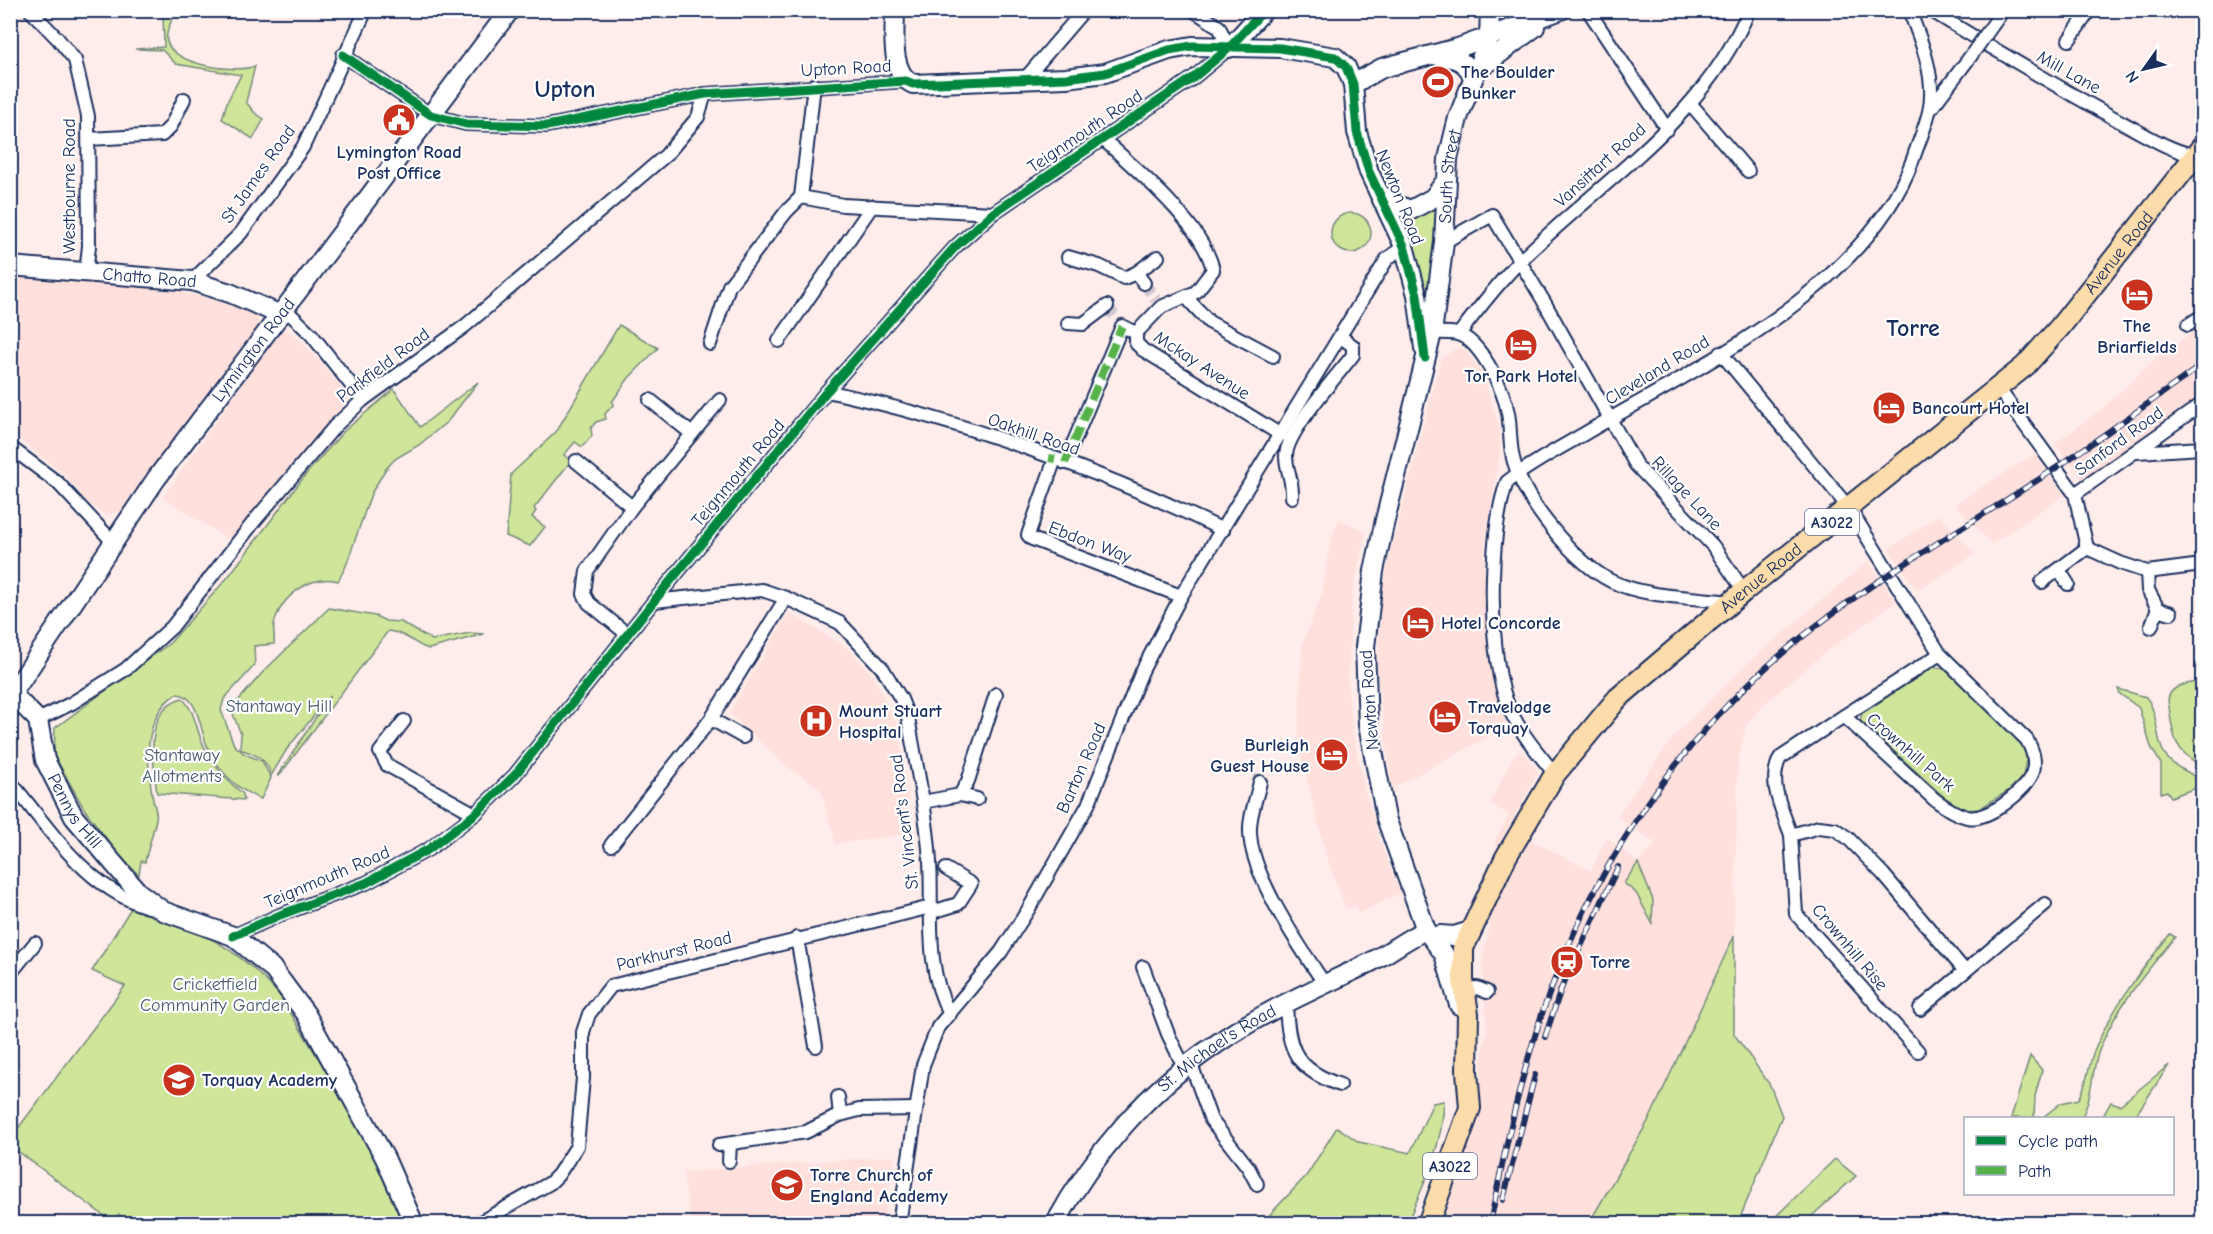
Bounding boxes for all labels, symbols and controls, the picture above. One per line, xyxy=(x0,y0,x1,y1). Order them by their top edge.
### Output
north arrow xyxy=(2114,39,2174,99)
street label: Mill Lane xyxy=(2033,46,2104,99)
street label: Upton Road xyxy=(800,56,892,81)
place label: The Boulder Bunker xyxy=(1461,62,1555,104)
sports icon: The Boulder Bunker xyxy=(1420,64,1456,100)
text: N xyxy=(2122,67,2143,86)
district label: Upton xyxy=(534,75,596,103)
street label: Teignmouth Road xyxy=(1024,85,1147,178)
public building icon: Lymington Road Post Office xyxy=(381,102,417,138)
street label: Westbourne Road xyxy=(59,118,80,254)
street label: Vansittart Road xyxy=(1550,119,1650,212)
street label: St James Road xyxy=(217,121,300,227)
street label: South Street xyxy=(1435,127,1466,224)
place label: Lymington Road Post Office xyxy=(336,142,462,184)
street label: Newton Road xyxy=(1371,147,1428,248)
street label: Avenue Road xyxy=(2080,207,2158,299)
street label: Chatto Road xyxy=(102,264,197,292)
hotel icon: The Briarfields xyxy=(2119,277,2155,313)
street label: Lymington Road xyxy=(208,294,300,406)
district label: Torre xyxy=(1886,314,1940,342)
place label: The Briarfields xyxy=(2097,316,2177,358)
street label: Parkfield Road xyxy=(333,324,434,407)
street label: Mckay Avenue xyxy=(1150,327,1254,404)
hotel icon: Tor Park Hotel xyxy=(1503,327,1539,363)
street label: Cleveland Road xyxy=(1601,331,1713,410)
place label: Tor Park Hotel xyxy=(1464,366,1578,387)
hotel icon: Bancourt Hotel xyxy=(1871,390,1907,426)
place label: Bancourt Hotel xyxy=(1912,398,2029,419)
street label: Sanford Road xyxy=(2071,402,2168,481)
street label: Oakhill Road xyxy=(985,409,1083,460)
street label: Teignmouth Road xyxy=(687,415,789,531)
street label: Rillage Lane xyxy=(1647,452,1726,535)
road number: A3022 xyxy=(1805,509,1859,535)
street label: Ebdon Way xyxy=(1045,517,1135,568)
street label: Avenue Road xyxy=(1716,539,1806,618)
hotel icon: Hotel Concorde xyxy=(1400,605,1436,641)
place label: Hotel Concorde xyxy=(1441,613,1561,634)
street label: Newton Road xyxy=(1356,649,1383,751)
park label: Stantaway Hill xyxy=(226,696,332,717)
place label: Travelodge Torquay xyxy=(1468,697,1551,739)
hotel icon: Travelodge Torquay xyxy=(1427,699,1463,735)
place label: Mount Stuart Hospital xyxy=(839,701,943,743)
hospital icon: Mount Stuart Hospital xyxy=(798,703,834,739)
street label: Crownhill Park xyxy=(1862,708,1959,797)
street label: Barton Road xyxy=(1052,720,1111,817)
place label: Burleigh Guest House xyxy=(1210,735,1309,777)
hotel icon: Burleigh Guest House xyxy=(1314,737,1350,773)
park label: Stantaway Allotments xyxy=(142,745,222,787)
street label: St. Vincent's Road xyxy=(886,753,923,891)
street label: Pennys Hill xyxy=(43,770,106,853)
street label: Teignmouth Road xyxy=(261,842,393,913)
street label: Crownhill Rise xyxy=(1807,900,1892,995)
street label: Parkhurst Road xyxy=(614,927,734,976)
station icon: Torre xyxy=(1549,944,1585,980)
place label: Torre xyxy=(1590,952,1630,973)
park label: Cricketfield Community Garden xyxy=(140,974,290,1016)
street label: St. Michael's Road xyxy=(1153,1000,1280,1097)
school or university icon: Torquay Academy xyxy=(161,1062,197,1098)
place label: Torquay Academy xyxy=(202,1070,338,1091)
legend xyxy=(1964,1117,2174,1195)
text: Cycle path xyxy=(2018,1131,2098,1152)
road number: A3022 xyxy=(1423,1153,1477,1179)
text: Path xyxy=(2018,1161,2051,1182)
place label: Torre Church of England Academy xyxy=(810,1165,948,1207)
school or university icon: Torre Church of England Academy xyxy=(769,1167,805,1203)

